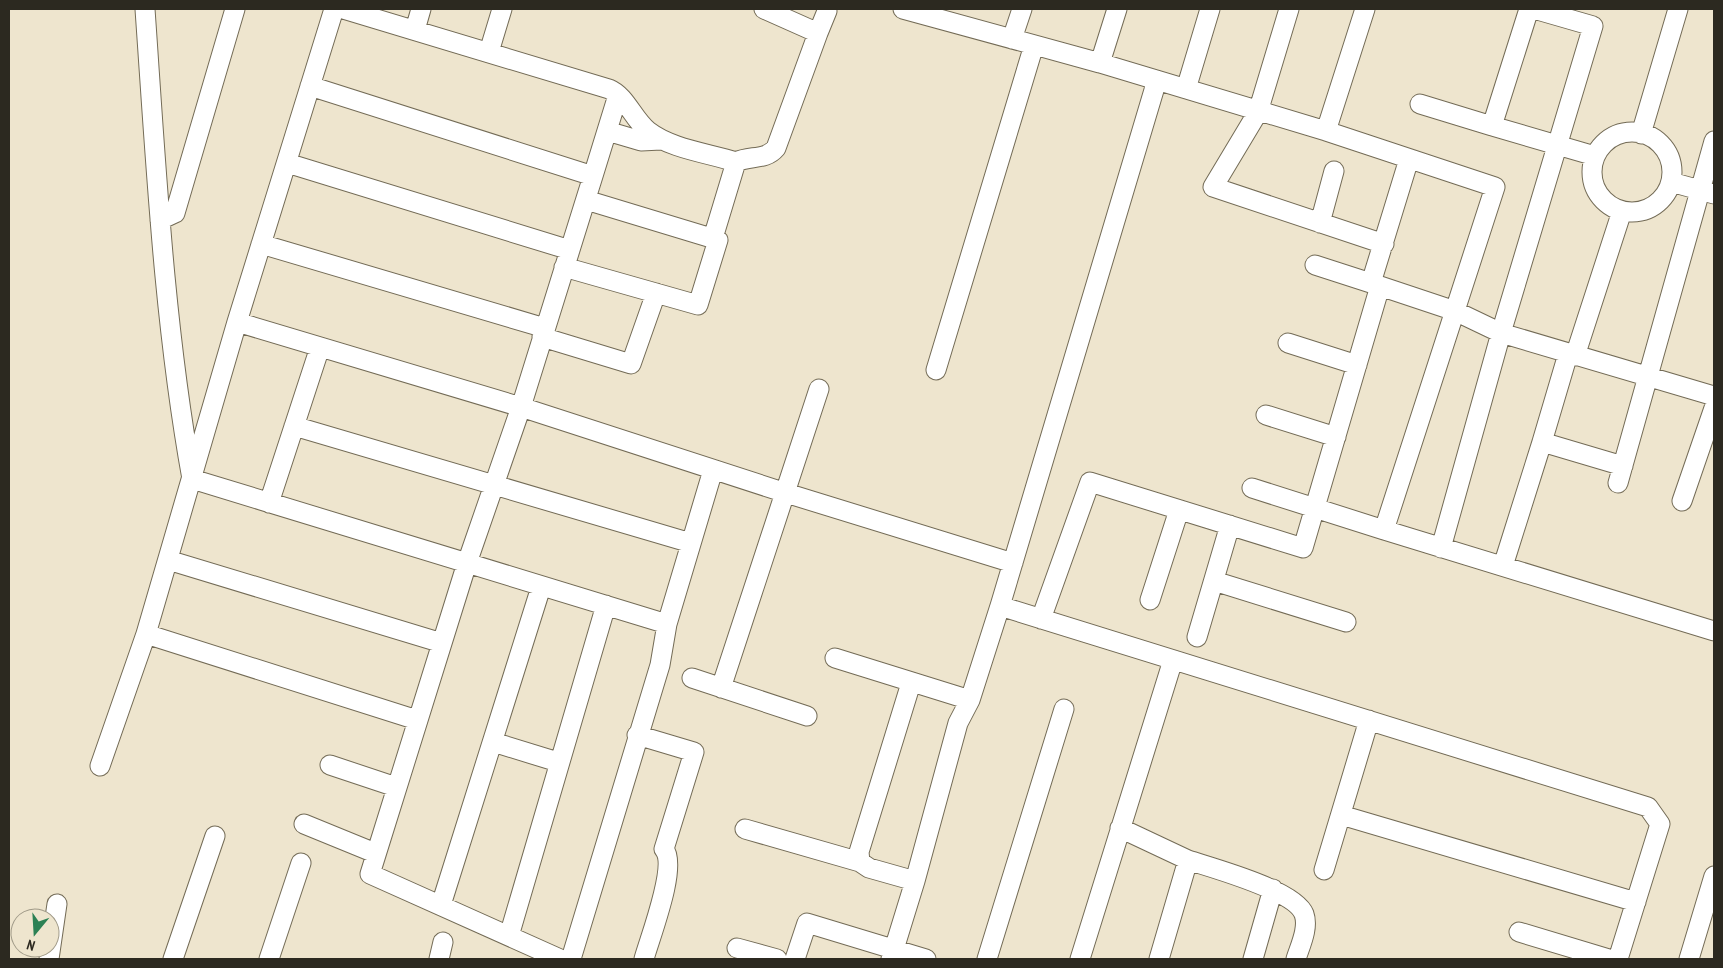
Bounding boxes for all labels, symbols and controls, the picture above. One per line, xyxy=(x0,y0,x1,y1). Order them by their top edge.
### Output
north arrow xyxy=(10,908,60,958)
text: N xyxy=(25,936,37,955)

